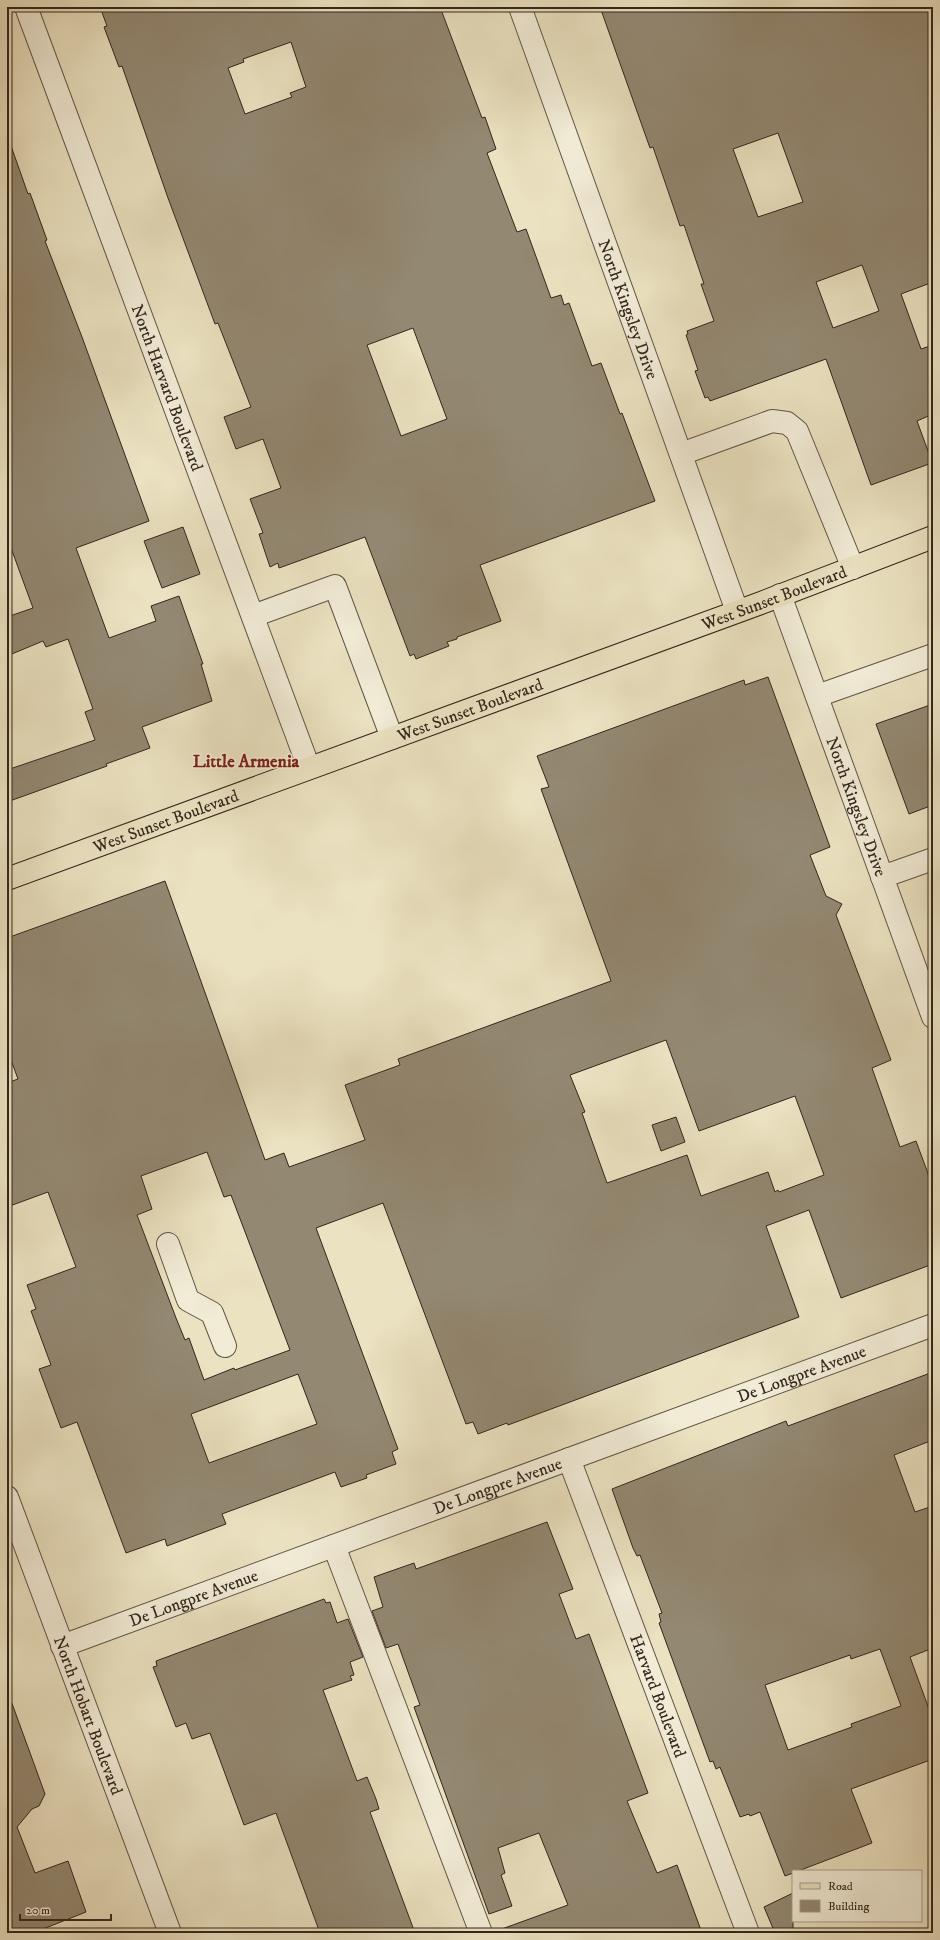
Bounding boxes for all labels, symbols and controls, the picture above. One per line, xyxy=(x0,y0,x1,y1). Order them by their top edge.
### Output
street label: North Kingsley Drive xyxy=(592,236,663,382)
street label: North Harvard Boulevard xyxy=(126,301,208,475)
street label: West Sunset Boulevard xyxy=(698,561,850,636)
street label: West Sunset Boulevard xyxy=(394,674,547,748)
street label: North Kingsley Drive xyxy=(820,734,891,880)
district label: Little Armenia xyxy=(193,751,300,773)
street label: West Sunset Boulevard xyxy=(89,785,242,859)
street label: De Longpre Avenue xyxy=(734,1341,869,1408)
street label: De Longpre Avenue xyxy=(430,1453,565,1520)
street label: De Longpre Avenue xyxy=(126,1565,261,1632)
street label: Harvard Boulevard xyxy=(624,1631,691,1761)
street label: North Hobart Boulevard xyxy=(48,1633,128,1799)
legend xyxy=(792,1870,922,1922)
text: Road xyxy=(828,1879,853,1894)
scale bar xyxy=(20,1896,111,1922)
text: Building xyxy=(828,1899,869,1914)
text: 20 m xyxy=(26,1903,50,1918)

